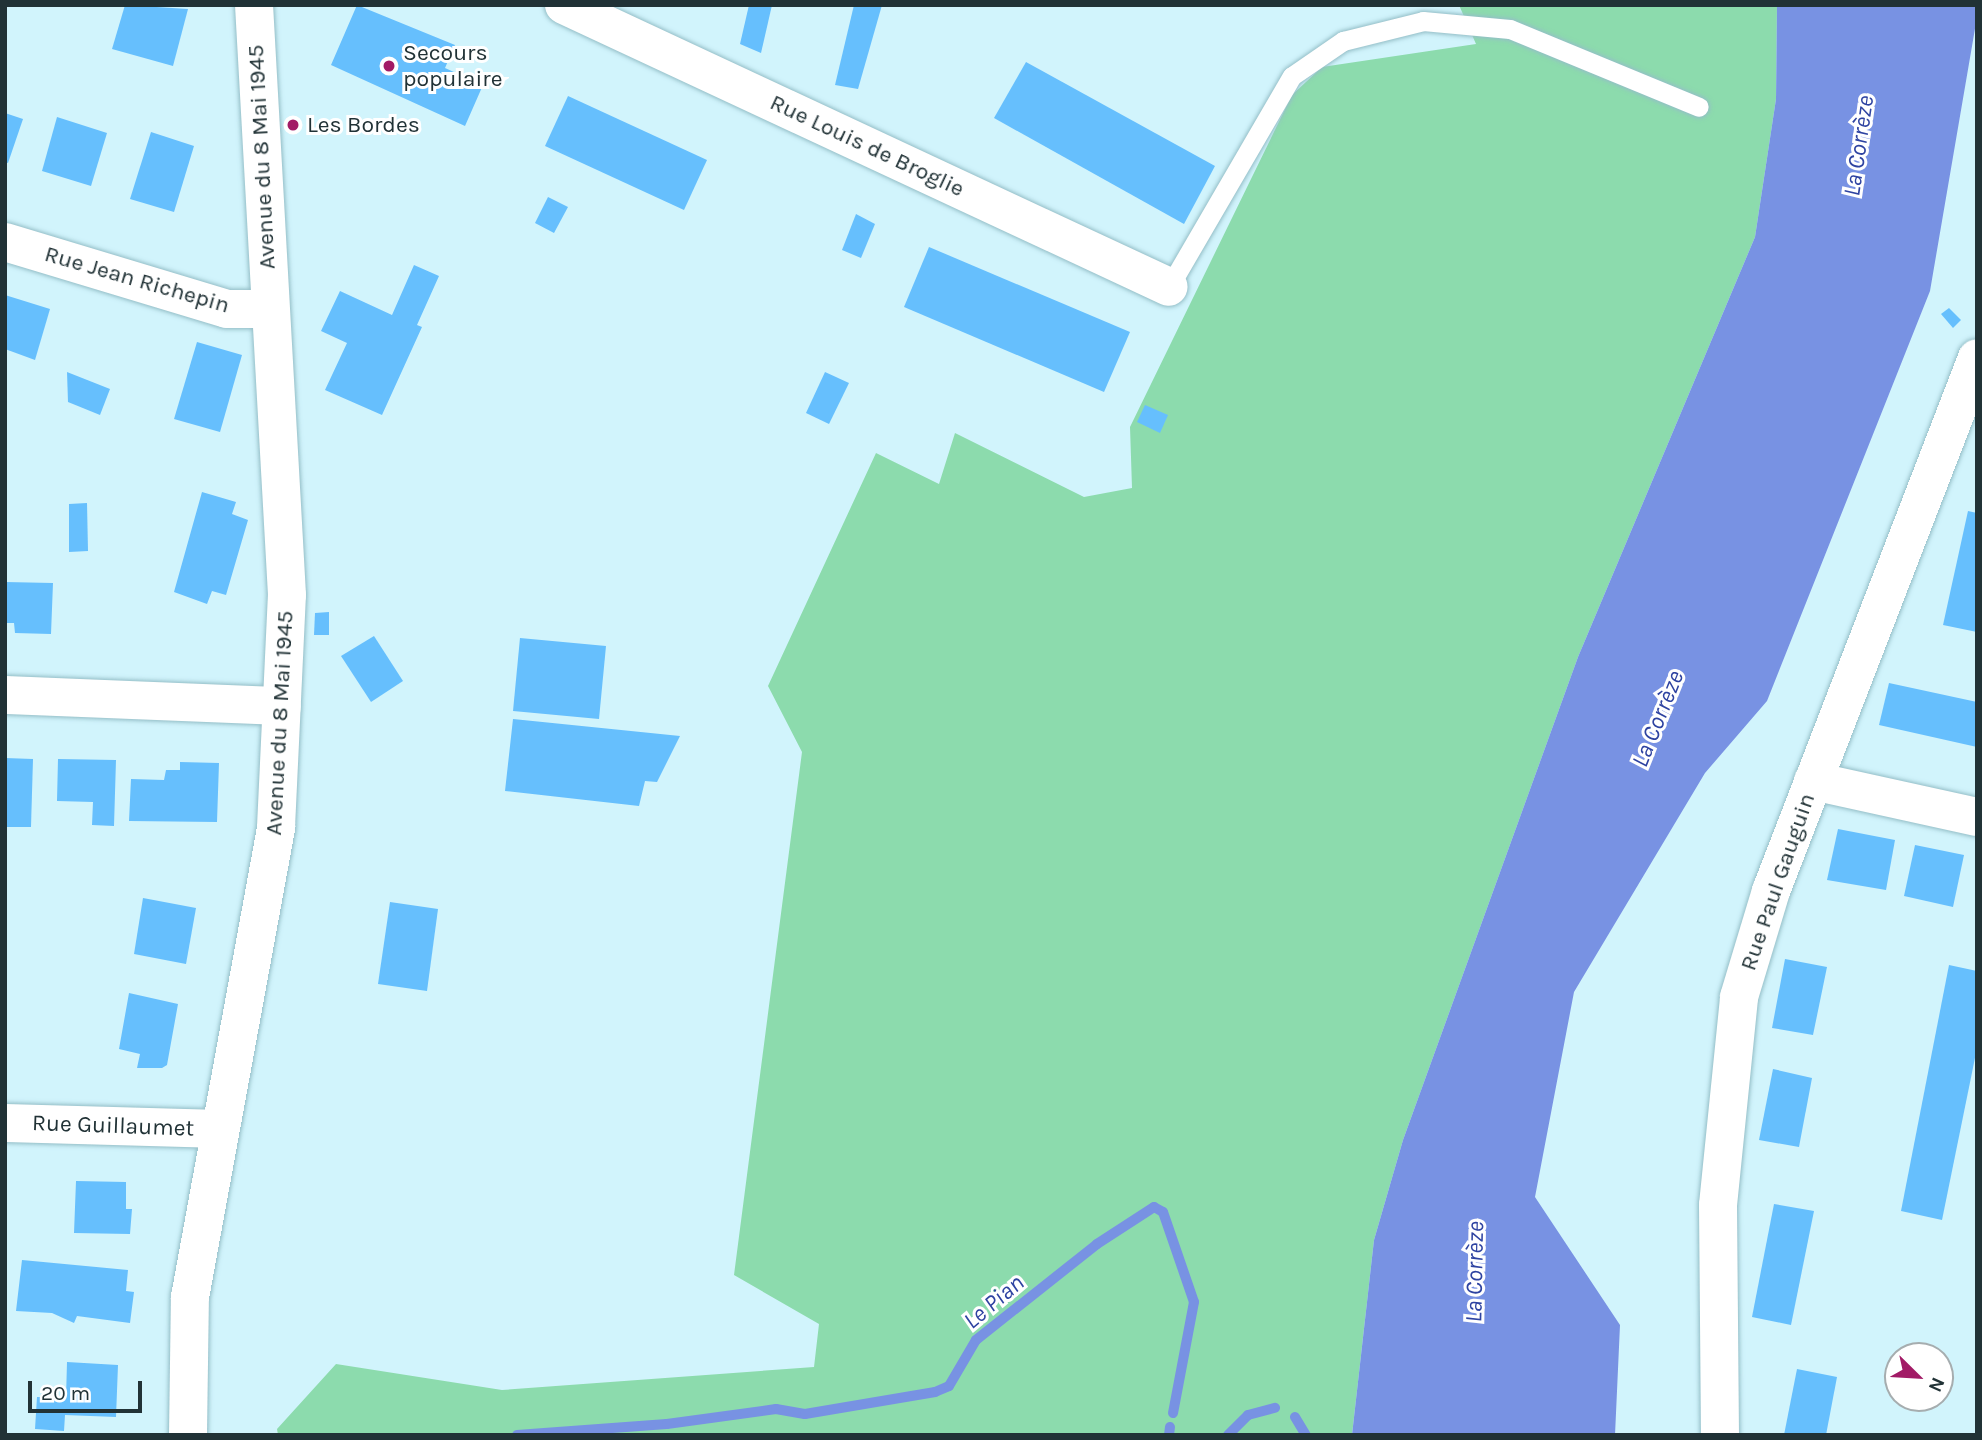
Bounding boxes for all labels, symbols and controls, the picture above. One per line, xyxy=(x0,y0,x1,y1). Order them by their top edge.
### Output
place label: Secours populaire xyxy=(403,39,502,93)
street label: Avenue du 8 Mai 1945 xyxy=(242,44,282,270)
marker: Secours populaire xyxy=(381,58,397,74)
street label: Rue Louis de Broglie xyxy=(766,89,968,203)
water label: La Corrèze xyxy=(1838,94,1880,198)
place label: Les Bordes xyxy=(307,111,420,139)
marker: Les Bordes xyxy=(285,117,301,133)
street label: Rue Jean Richepin xyxy=(41,240,233,320)
street label: Avenue du 8 Mai 1945 xyxy=(260,610,300,836)
water label: La Corrèze xyxy=(1626,667,1690,771)
street label: Rue Paul Gauguin xyxy=(1735,790,1821,974)
street label: Rue Guillaumet xyxy=(31,1109,195,1143)
water label: La Corrèze xyxy=(1460,1221,1490,1323)
water label: Le Pian xyxy=(958,1268,1030,1336)
north arrow xyxy=(1884,1342,1954,1412)
scale bar xyxy=(32,1366,145,1410)
text: N xyxy=(1924,1374,1949,1395)
text: 20 m xyxy=(41,1381,90,1405)

